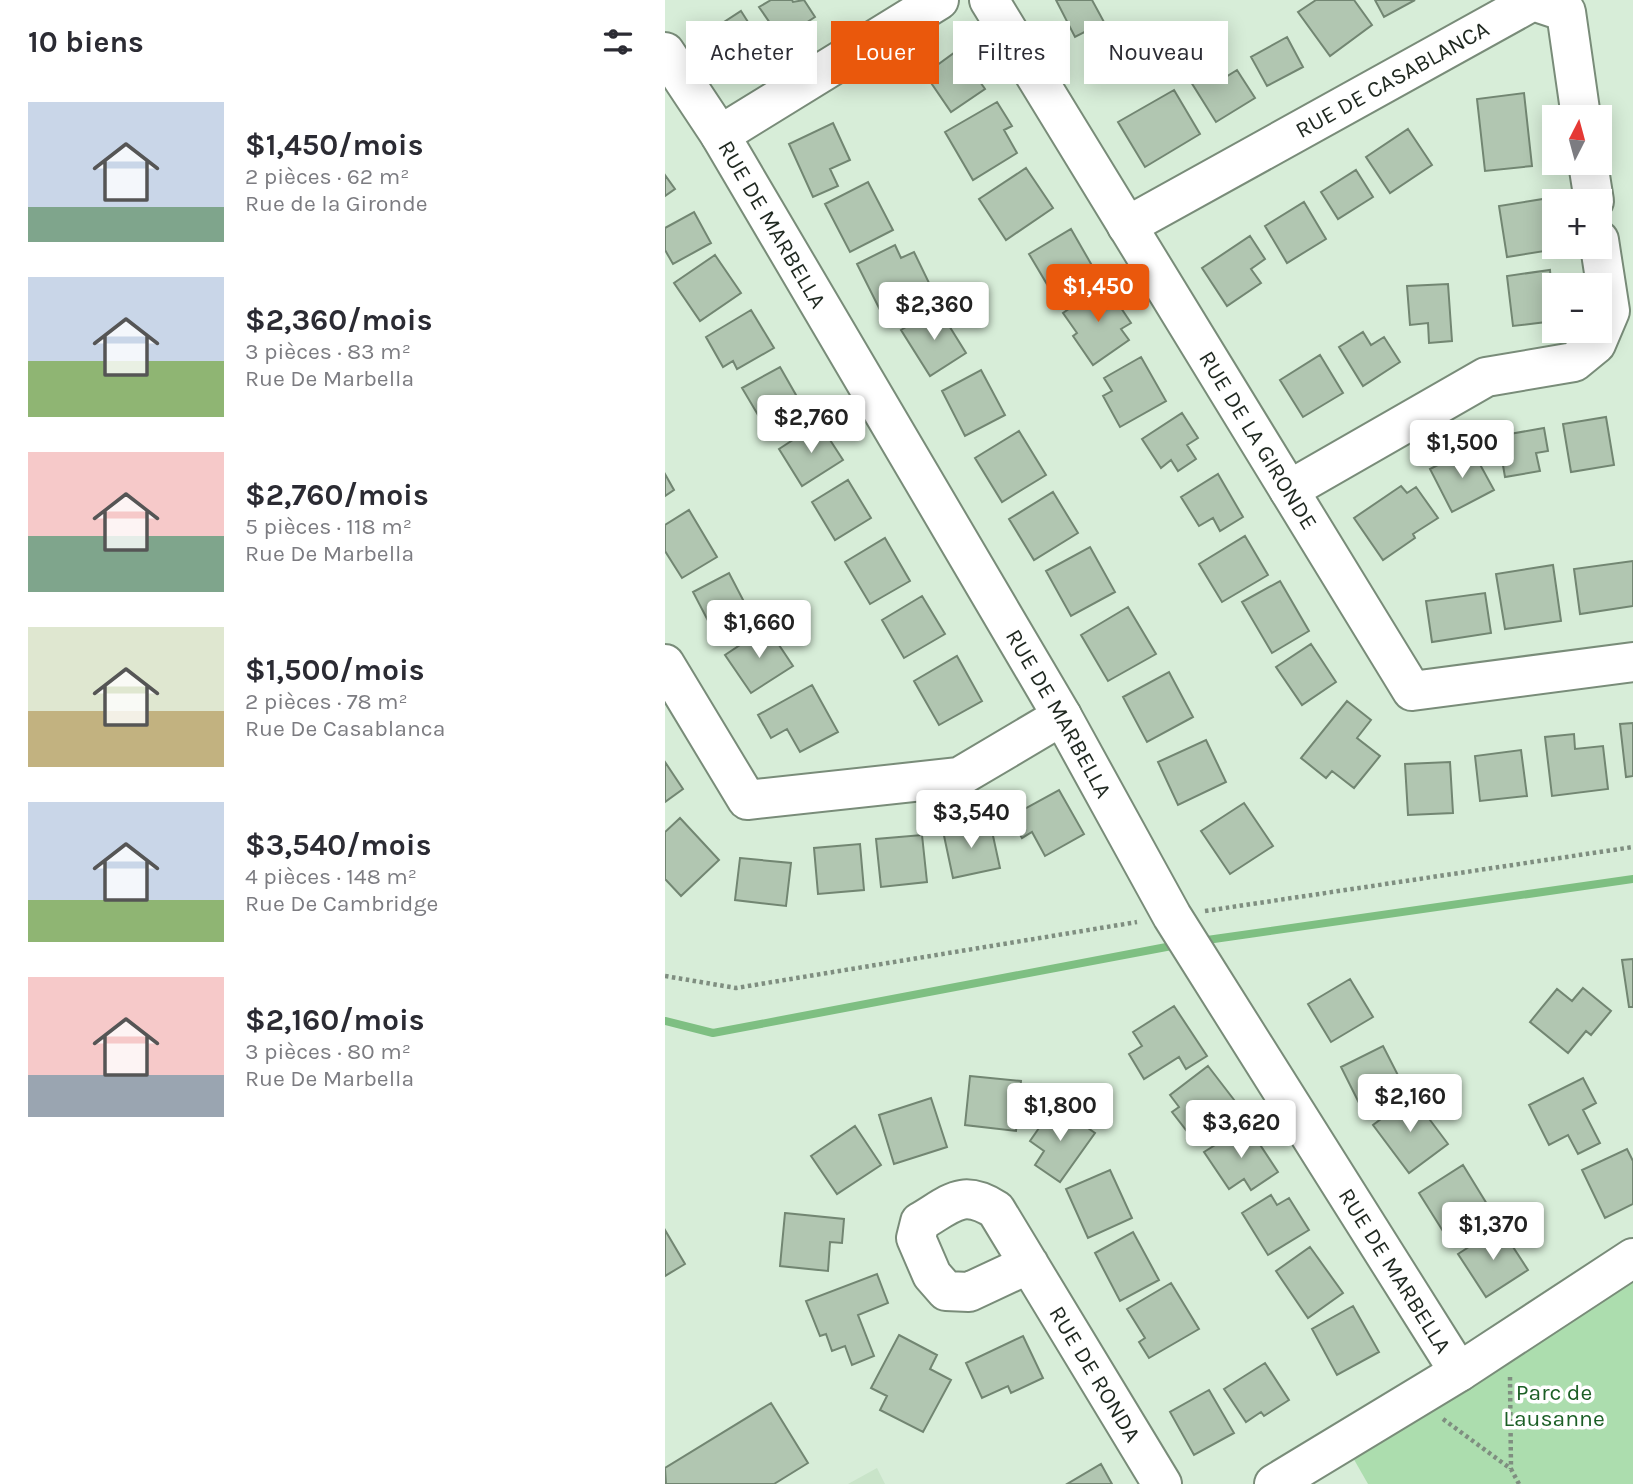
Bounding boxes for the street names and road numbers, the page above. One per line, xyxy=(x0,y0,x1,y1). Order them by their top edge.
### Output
street label: RUE DE CASABLANCA xyxy=(1291,15,1494,144)
street label: RUE DE MARBELLA xyxy=(712,136,832,313)
street label: RUE DE LA GIRONDE xyxy=(1193,346,1323,535)
street label: RUE DE MARBELLA xyxy=(1000,624,1117,803)
street label: RUE DE MARBELLA xyxy=(1333,1183,1457,1358)
street label: RUE DE RONDA xyxy=(1043,1301,1146,1447)

